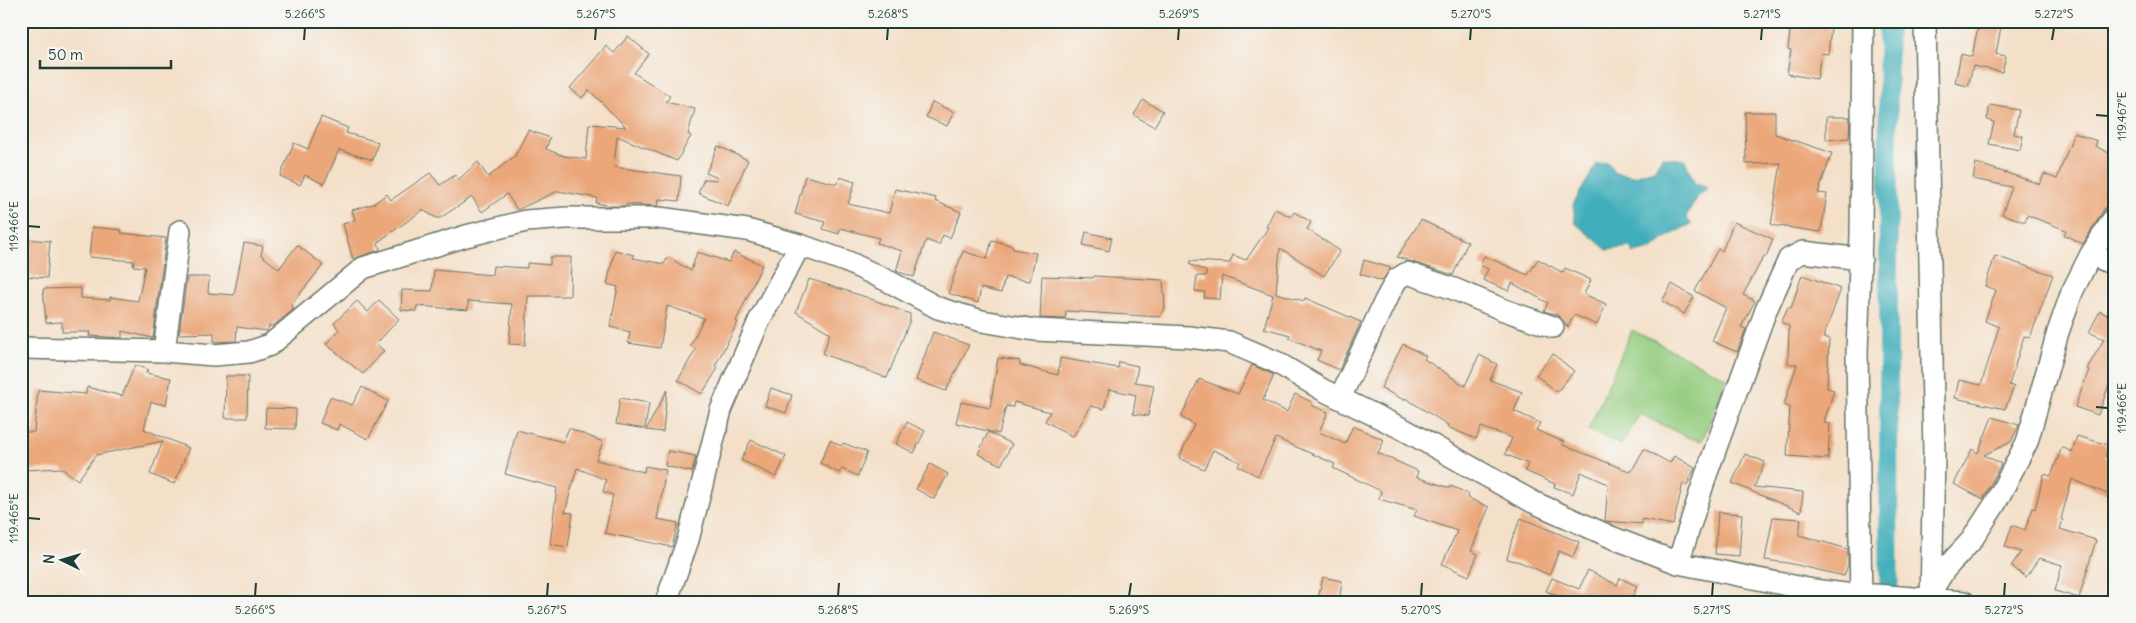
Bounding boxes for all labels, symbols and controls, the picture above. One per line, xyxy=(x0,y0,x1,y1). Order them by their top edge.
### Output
text: 5.266°S xyxy=(285,6,326,21)
text: 5.267°S xyxy=(576,6,616,21)
text: 5.268°S xyxy=(868,6,909,21)
text: 5.269°S xyxy=(1159,6,1200,21)
text: 5.270°S xyxy=(1451,6,1492,21)
text: 5.271°S xyxy=(1743,6,1781,21)
text: 5.272°S xyxy=(2034,6,2074,21)
scale bar xyxy=(40,38,171,70)
text: 50 m xyxy=(48,45,83,64)
text: 119.467°E xyxy=(2114,91,2129,141)
text: 119.466°E xyxy=(6,201,21,251)
text: 119.466°E xyxy=(2114,383,2129,433)
text: 119.465°E xyxy=(6,493,21,543)
north arrow xyxy=(38,536,88,586)
text: N xyxy=(40,553,58,564)
text: 5.266°S xyxy=(235,602,276,617)
text: 5.267°S xyxy=(527,602,567,617)
text: 5.268°S xyxy=(818,602,859,617)
text: 5.269°S xyxy=(1109,602,1150,617)
text: 5.270°S xyxy=(1401,602,1442,617)
text: 5.271°S xyxy=(1693,602,1731,617)
text: 5.272°S xyxy=(1984,602,2024,617)

